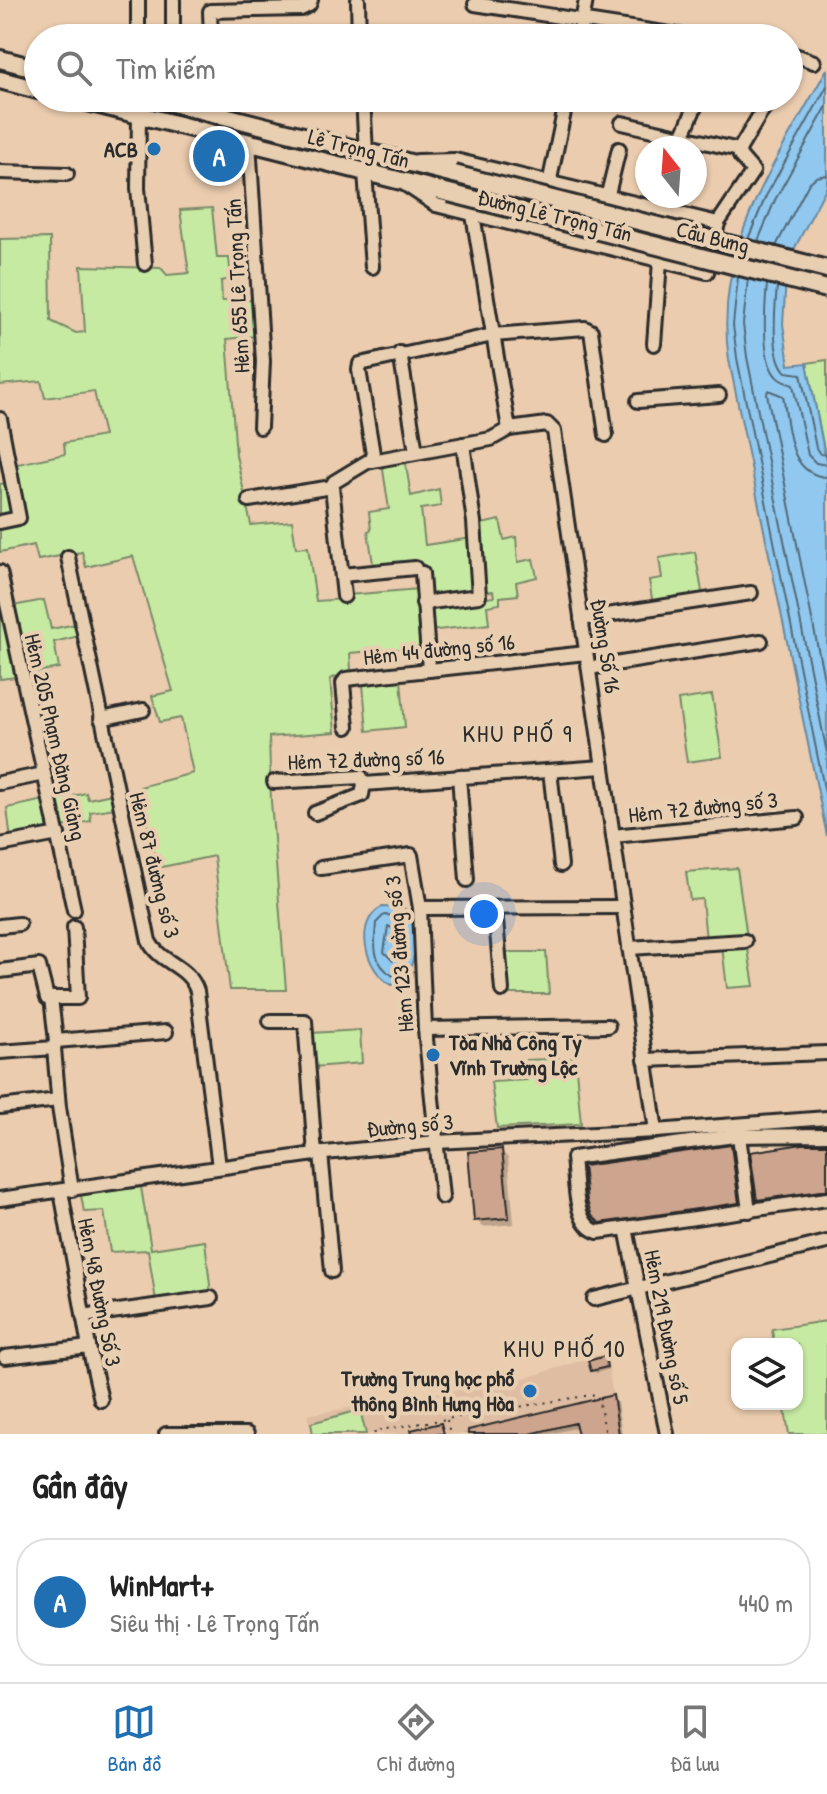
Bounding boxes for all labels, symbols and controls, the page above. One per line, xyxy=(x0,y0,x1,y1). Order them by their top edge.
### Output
search box xyxy=(24,24,803,112)
icon: search xyxy=(52,46,96,90)
text: Tìm kiếm xyxy=(116,48,216,88)
street label: Lê Trọng Tấn xyxy=(305,121,413,175)
pin: A xyxy=(193,126,245,186)
place label: ACB xyxy=(104,134,138,164)
north arrow xyxy=(635,136,707,208)
marker: ACB xyxy=(145,140,163,158)
street label: Đường Lê Trọng Tấn xyxy=(475,181,635,249)
street label: Hẻm 655 Lê Trọng Tấn xyxy=(217,198,257,374)
street label: Cầu Bưng xyxy=(673,213,753,261)
street label: Đường Số 16 xyxy=(584,597,628,696)
street label: Hẻm 44 đường số 16 xyxy=(362,626,516,672)
street label: Hẻm 205 Phạm Đăng Giảng xyxy=(18,631,94,843)
district label: KHU PHỐ 9 xyxy=(463,717,573,749)
street label: Hẻm 72 đường số 16 xyxy=(287,741,445,777)
street label: Hẻm 72 đường số 3 xyxy=(627,784,779,830)
street label: Hẻm 87 đường số 3 xyxy=(122,789,188,941)
street label: Hẻm 123 đường số 3 xyxy=(377,874,421,1033)
your location xyxy=(464,894,504,934)
place label: Tòa Nhà Công Ty Vĩnh Trường Lộc xyxy=(448,1027,582,1083)
marker: Tòa Nhà Công Ty Vĩnh Trường Lộc xyxy=(424,1046,442,1064)
street label: Đường số 3 xyxy=(365,1106,455,1144)
street label: Hẻm 48 Đường Số 3 xyxy=(71,1215,129,1369)
street label: Hẻm 219 Đường số 5 xyxy=(637,1247,697,1407)
district label: KHU PHỐ 10 xyxy=(503,1332,627,1364)
map controls xyxy=(731,1338,803,1410)
button: layers xyxy=(731,1338,803,1410)
place label: Trường Trung học phổ thông Bình Hưng Hòa xyxy=(340,1363,514,1419)
marker: Trường Trung học phổ thông Bình Hưng Hòa xyxy=(521,1382,539,1400)
text: Gần đây xyxy=(32,1463,128,1509)
text: WinMart+ xyxy=(110,1565,215,1605)
text: A xyxy=(54,1585,66,1620)
text: 440 m xyxy=(738,1585,793,1620)
text: Siêu thị · Lê Trọng Tấn xyxy=(110,1605,319,1640)
tab: Bản đồ xyxy=(108,1700,161,1778)
tab: Chỉ đường xyxy=(376,1700,455,1778)
tab: Đã lưu xyxy=(670,1700,719,1778)

